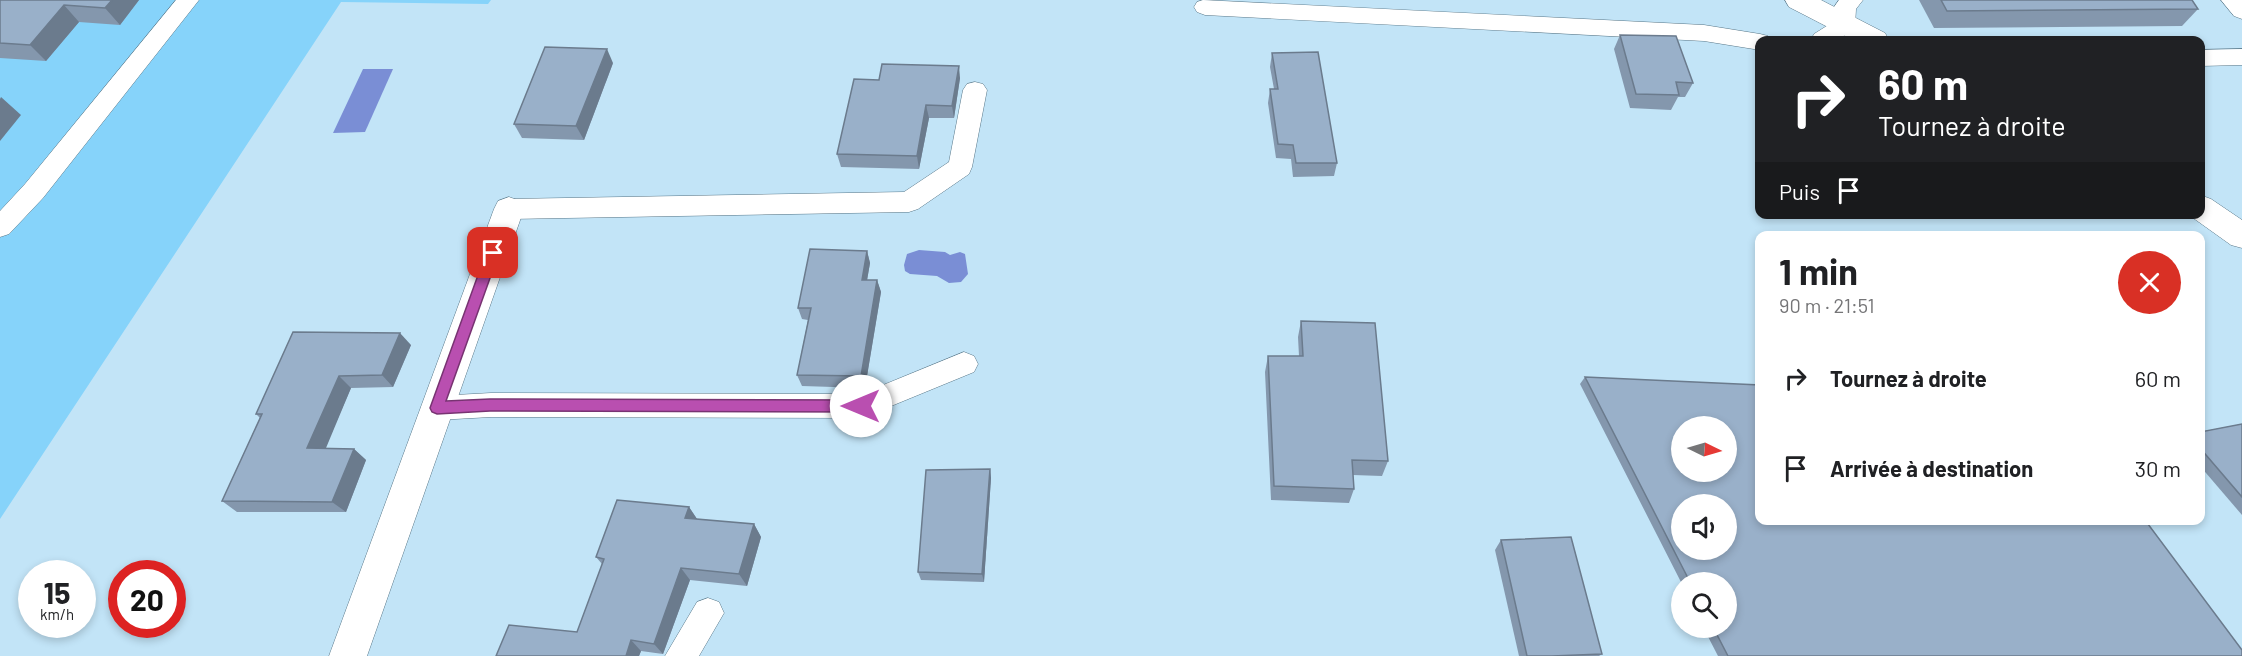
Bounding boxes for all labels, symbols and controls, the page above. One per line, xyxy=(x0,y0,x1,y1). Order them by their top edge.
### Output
text: 60 m xyxy=(1878,58,1968,108)
icon: right xyxy=(1779,60,1857,138)
text: Tournez à droite xyxy=(1878,109,2066,141)
icon: arrive xyxy=(1832,174,1865,207)
text: Puis xyxy=(1779,178,1820,204)
pin xyxy=(467,227,518,278)
icon: arrive xyxy=(476,236,509,269)
text: 1 min xyxy=(1779,249,1858,292)
button: close xyxy=(2118,251,2181,314)
text: 90 m · 21:51 xyxy=(1779,293,1874,317)
icon: right xyxy=(1779,362,1812,395)
text: Tournez à droite xyxy=(1830,365,1987,391)
text: 60 m xyxy=(2135,365,2181,391)
position arrow xyxy=(829,374,893,438)
north arrow xyxy=(1671,416,1737,482)
map controls xyxy=(1671,416,1737,638)
icon: arrive xyxy=(1779,452,1812,485)
text: Arrivée à destination xyxy=(1830,455,2033,481)
text: 30 m xyxy=(2135,455,2181,481)
button: sound xyxy=(1671,494,1737,560)
speed limit sign: 20 xyxy=(108,560,186,638)
button: search xyxy=(1671,572,1737,638)
text: 15 xyxy=(44,574,70,610)
text: km/h xyxy=(40,605,74,623)

